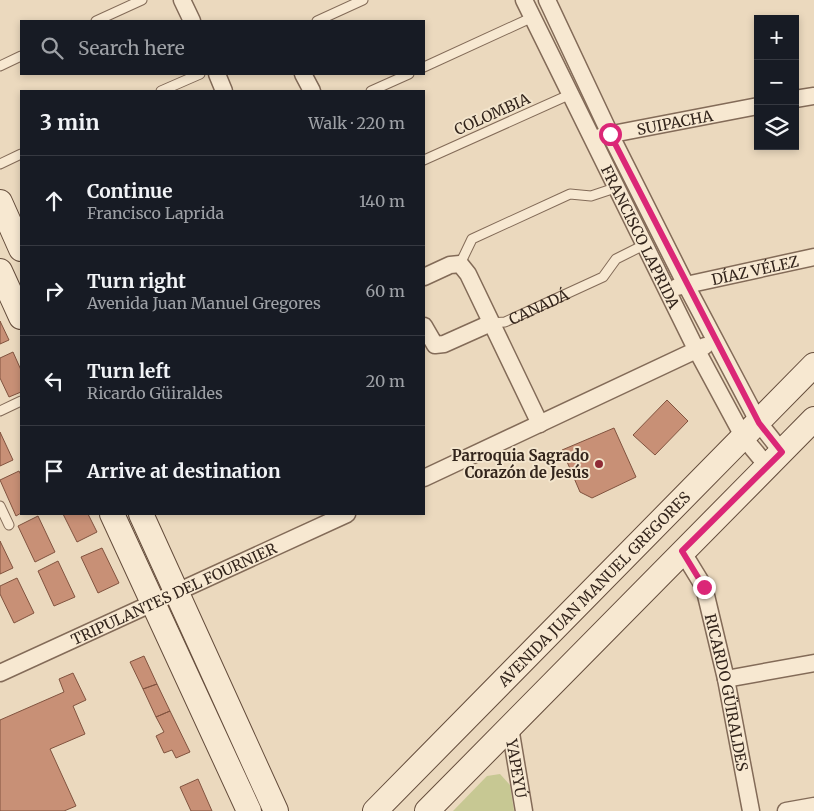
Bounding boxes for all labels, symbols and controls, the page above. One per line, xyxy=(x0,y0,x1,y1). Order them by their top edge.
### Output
map controls xyxy=(754,15,799,150)
button: + xyxy=(754,15,799,60)
search box xyxy=(20,20,425,75)
icon: search xyxy=(38,34,66,62)
text: Search here xyxy=(78,36,185,60)
button: − xyxy=(754,60,799,105)
street label: COLOMBIA xyxy=(451,89,533,139)
street label: SUIPACHA xyxy=(635,105,715,139)
button: layers xyxy=(754,105,799,150)
text: 3 min xyxy=(40,109,99,136)
text: Walk · 220 m xyxy=(308,113,405,133)
route start xyxy=(599,123,622,146)
street label: FRANCISCO LAPRIDA xyxy=(597,162,684,312)
text: Continue xyxy=(87,179,173,203)
icon: ahead xyxy=(40,187,68,215)
text: 140 m xyxy=(359,191,405,211)
text: Francisco Laprida xyxy=(87,203,224,223)
street label: DÍAZ VÉLEZ xyxy=(710,251,801,289)
text: Turn right xyxy=(87,269,186,293)
icon: right xyxy=(40,277,68,305)
text: 60 m xyxy=(365,281,405,301)
street label: CANADÁ xyxy=(506,284,572,329)
text: Avenida Juan Manuel Gregores xyxy=(87,293,321,313)
text: Turn left xyxy=(87,359,171,383)
icon: left xyxy=(40,367,68,395)
text: 20 m xyxy=(366,371,405,391)
text: Ricardo Güiraldes xyxy=(87,383,223,403)
place label: Parroquia Sagrado Corazón de Jesús xyxy=(452,446,589,482)
icon: arrive xyxy=(40,457,68,485)
marker: Parroquia Sagrado Corazón de Jesús xyxy=(593,458,605,470)
text: Arrive at destination xyxy=(87,459,281,483)
street label: AVENIDA JUAN MANUEL GREGORES xyxy=(493,487,694,691)
street label: TRIPULANTES DEL FOURNIER xyxy=(68,538,280,649)
route end xyxy=(693,576,716,599)
street label: RICARDO GÜIRALDES xyxy=(701,612,753,773)
street label: YAPEYÚ xyxy=(502,737,532,799)

